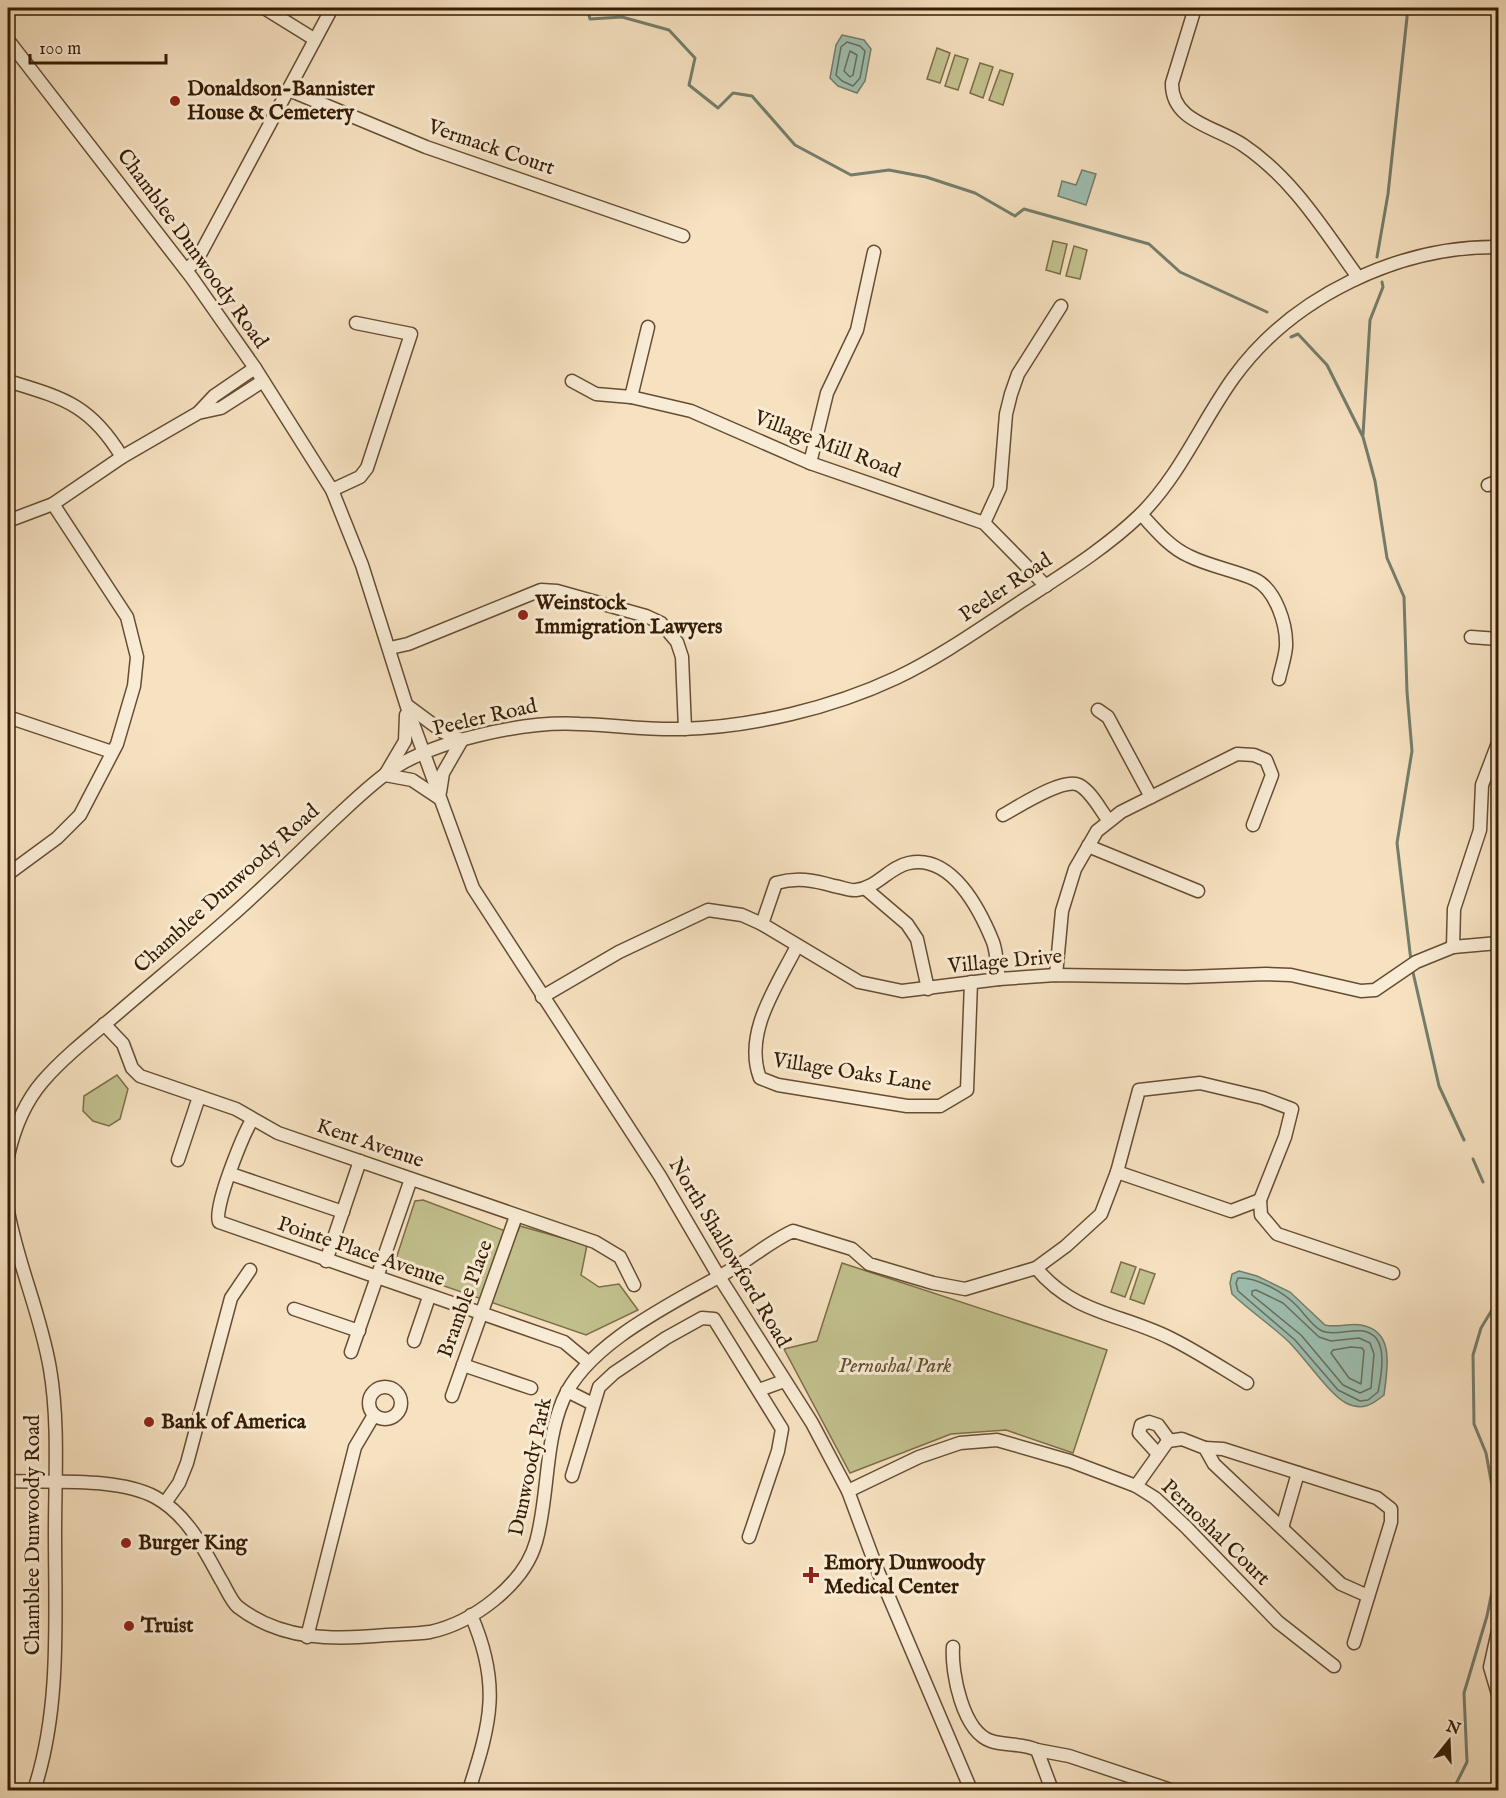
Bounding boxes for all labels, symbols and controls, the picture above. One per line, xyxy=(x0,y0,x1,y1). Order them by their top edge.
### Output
scale bar xyxy=(30,27,166,65)
text: 100 m xyxy=(39,38,81,61)
place label: Donaldson-Bannister House & Cemetery xyxy=(187,76,375,127)
marker: Donaldson-Bannister House & Cemetery xyxy=(168,94,182,108)
street label: Vermack Court xyxy=(423,113,558,182)
street label: Chamblee Dunwoody Road xyxy=(110,144,274,355)
street label: Village Mill Road xyxy=(749,404,905,486)
street label: Peeler Road xyxy=(954,547,1058,629)
place label: Weinstock Immigration Lawyers xyxy=(534,590,722,641)
marker: Weinstock Immigration Lawyers xyxy=(516,608,530,622)
street label: Peeler Road xyxy=(430,693,541,743)
street label: Chamblee Dunwoody Road xyxy=(129,798,326,980)
street label: Village Drive xyxy=(946,944,1064,981)
street label: Village Oaks Lane xyxy=(770,1047,934,1099)
street label: Kent Avenue xyxy=(313,1113,428,1175)
street label: North Shallowford Road xyxy=(662,1153,797,1353)
street label: Pointe Place Avenue xyxy=(274,1211,449,1293)
street label: Bramble Place xyxy=(432,1236,500,1362)
park label: Pernoshal Park xyxy=(838,1353,952,1380)
street label: Dunwoody Park xyxy=(503,1395,559,1539)
place label: Bank of America xyxy=(161,1409,307,1436)
street label: Chamblee Dunwoody Road xyxy=(20,1414,47,1655)
marker: Bank of America xyxy=(142,1415,156,1429)
street label: Pernoshal Court xyxy=(1155,1474,1275,1592)
place label: Burger King xyxy=(138,1530,248,1557)
marker: Burger King xyxy=(119,1536,133,1550)
place label: Emory Dunwoody Medical Center xyxy=(824,1550,986,1601)
marker: Emory Dunwoody Medical Center xyxy=(802,1566,820,1584)
place label: Truist xyxy=(140,1613,194,1640)
marker: Truist xyxy=(122,1619,136,1633)
north arrow xyxy=(1419,1711,1479,1771)
text: N xyxy=(1442,1717,1463,1740)

